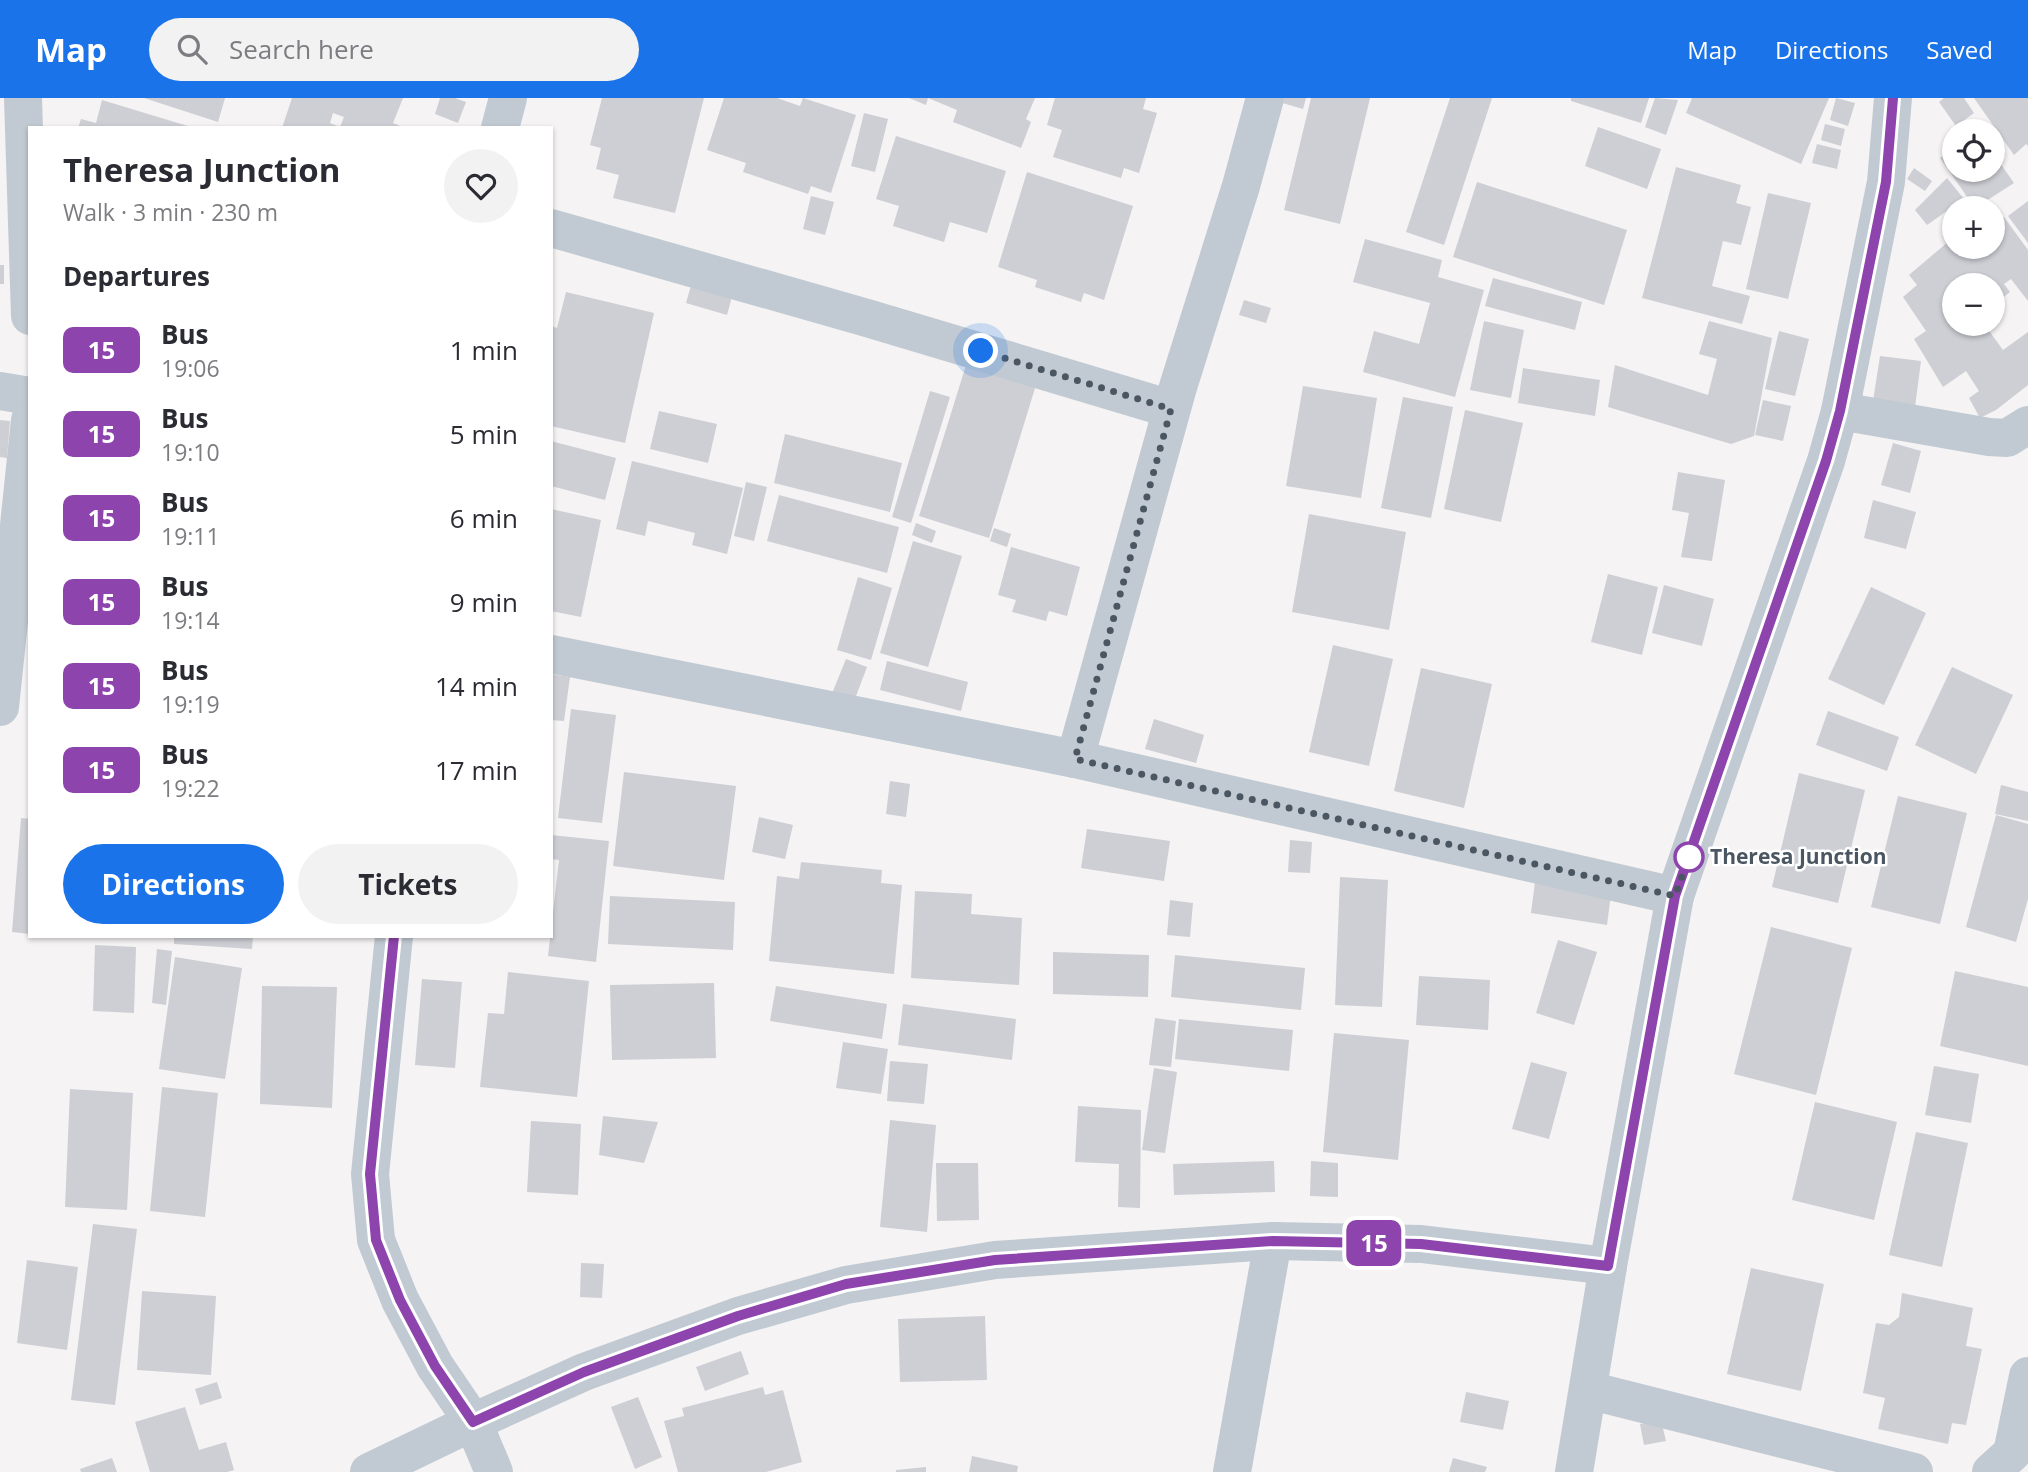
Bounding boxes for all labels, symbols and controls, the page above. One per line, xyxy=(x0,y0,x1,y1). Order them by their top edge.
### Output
search box xyxy=(149,18,639,81)
text: Map xyxy=(35,27,107,72)
icon: search xyxy=(173,30,211,68)
text: Search here xyxy=(229,31,374,67)
text: Map xyxy=(1687,33,1737,66)
text: Directions xyxy=(1775,33,1888,66)
text: Saved xyxy=(1926,33,1993,66)
map controls xyxy=(1942,119,2005,336)
button: locate xyxy=(1942,119,2005,182)
text: Theresa Junction xyxy=(63,147,340,192)
button: heart xyxy=(444,149,518,223)
text: Walk · 3 min · 230 m xyxy=(63,196,278,228)
button: + xyxy=(1942,196,2005,259)
text: Departures xyxy=(63,258,210,294)
button: − xyxy=(1942,273,2005,336)
text: Bus xyxy=(161,316,208,352)
text: 1 min xyxy=(450,332,518,368)
text: 15 xyxy=(88,333,115,366)
your location xyxy=(963,333,998,368)
text: 19:06 xyxy=(161,352,220,384)
text: Bus xyxy=(161,400,208,436)
text: 5 min xyxy=(450,416,518,452)
text: 15 xyxy=(88,417,115,450)
text: 19:10 xyxy=(161,436,220,468)
text: Bus xyxy=(161,484,208,520)
text: 6 min xyxy=(450,500,518,536)
text: 15 xyxy=(88,501,115,534)
text: 19:11 xyxy=(161,520,220,552)
text: Bus xyxy=(161,568,208,604)
text: 9 min xyxy=(450,584,518,620)
text: 15 xyxy=(88,585,115,618)
text: 19:14 xyxy=(161,604,220,636)
text: Bus xyxy=(161,652,208,688)
text: 14 min xyxy=(435,668,518,704)
text: 15 xyxy=(88,669,115,702)
text: 19:19 xyxy=(161,688,220,720)
text: Bus xyxy=(161,736,208,772)
text: 17 min xyxy=(435,752,518,788)
text: 15 xyxy=(88,753,115,786)
text: 19:22 xyxy=(161,772,220,804)
marker: Theresa Junction xyxy=(1674,842,1704,872)
place label: Theresa Junction xyxy=(1710,842,1887,870)
button: Directions xyxy=(63,844,284,924)
button: Tickets xyxy=(298,844,518,924)
line badge: 15 xyxy=(1342,1220,1406,1266)
text: 15 xyxy=(1360,1226,1388,1259)

